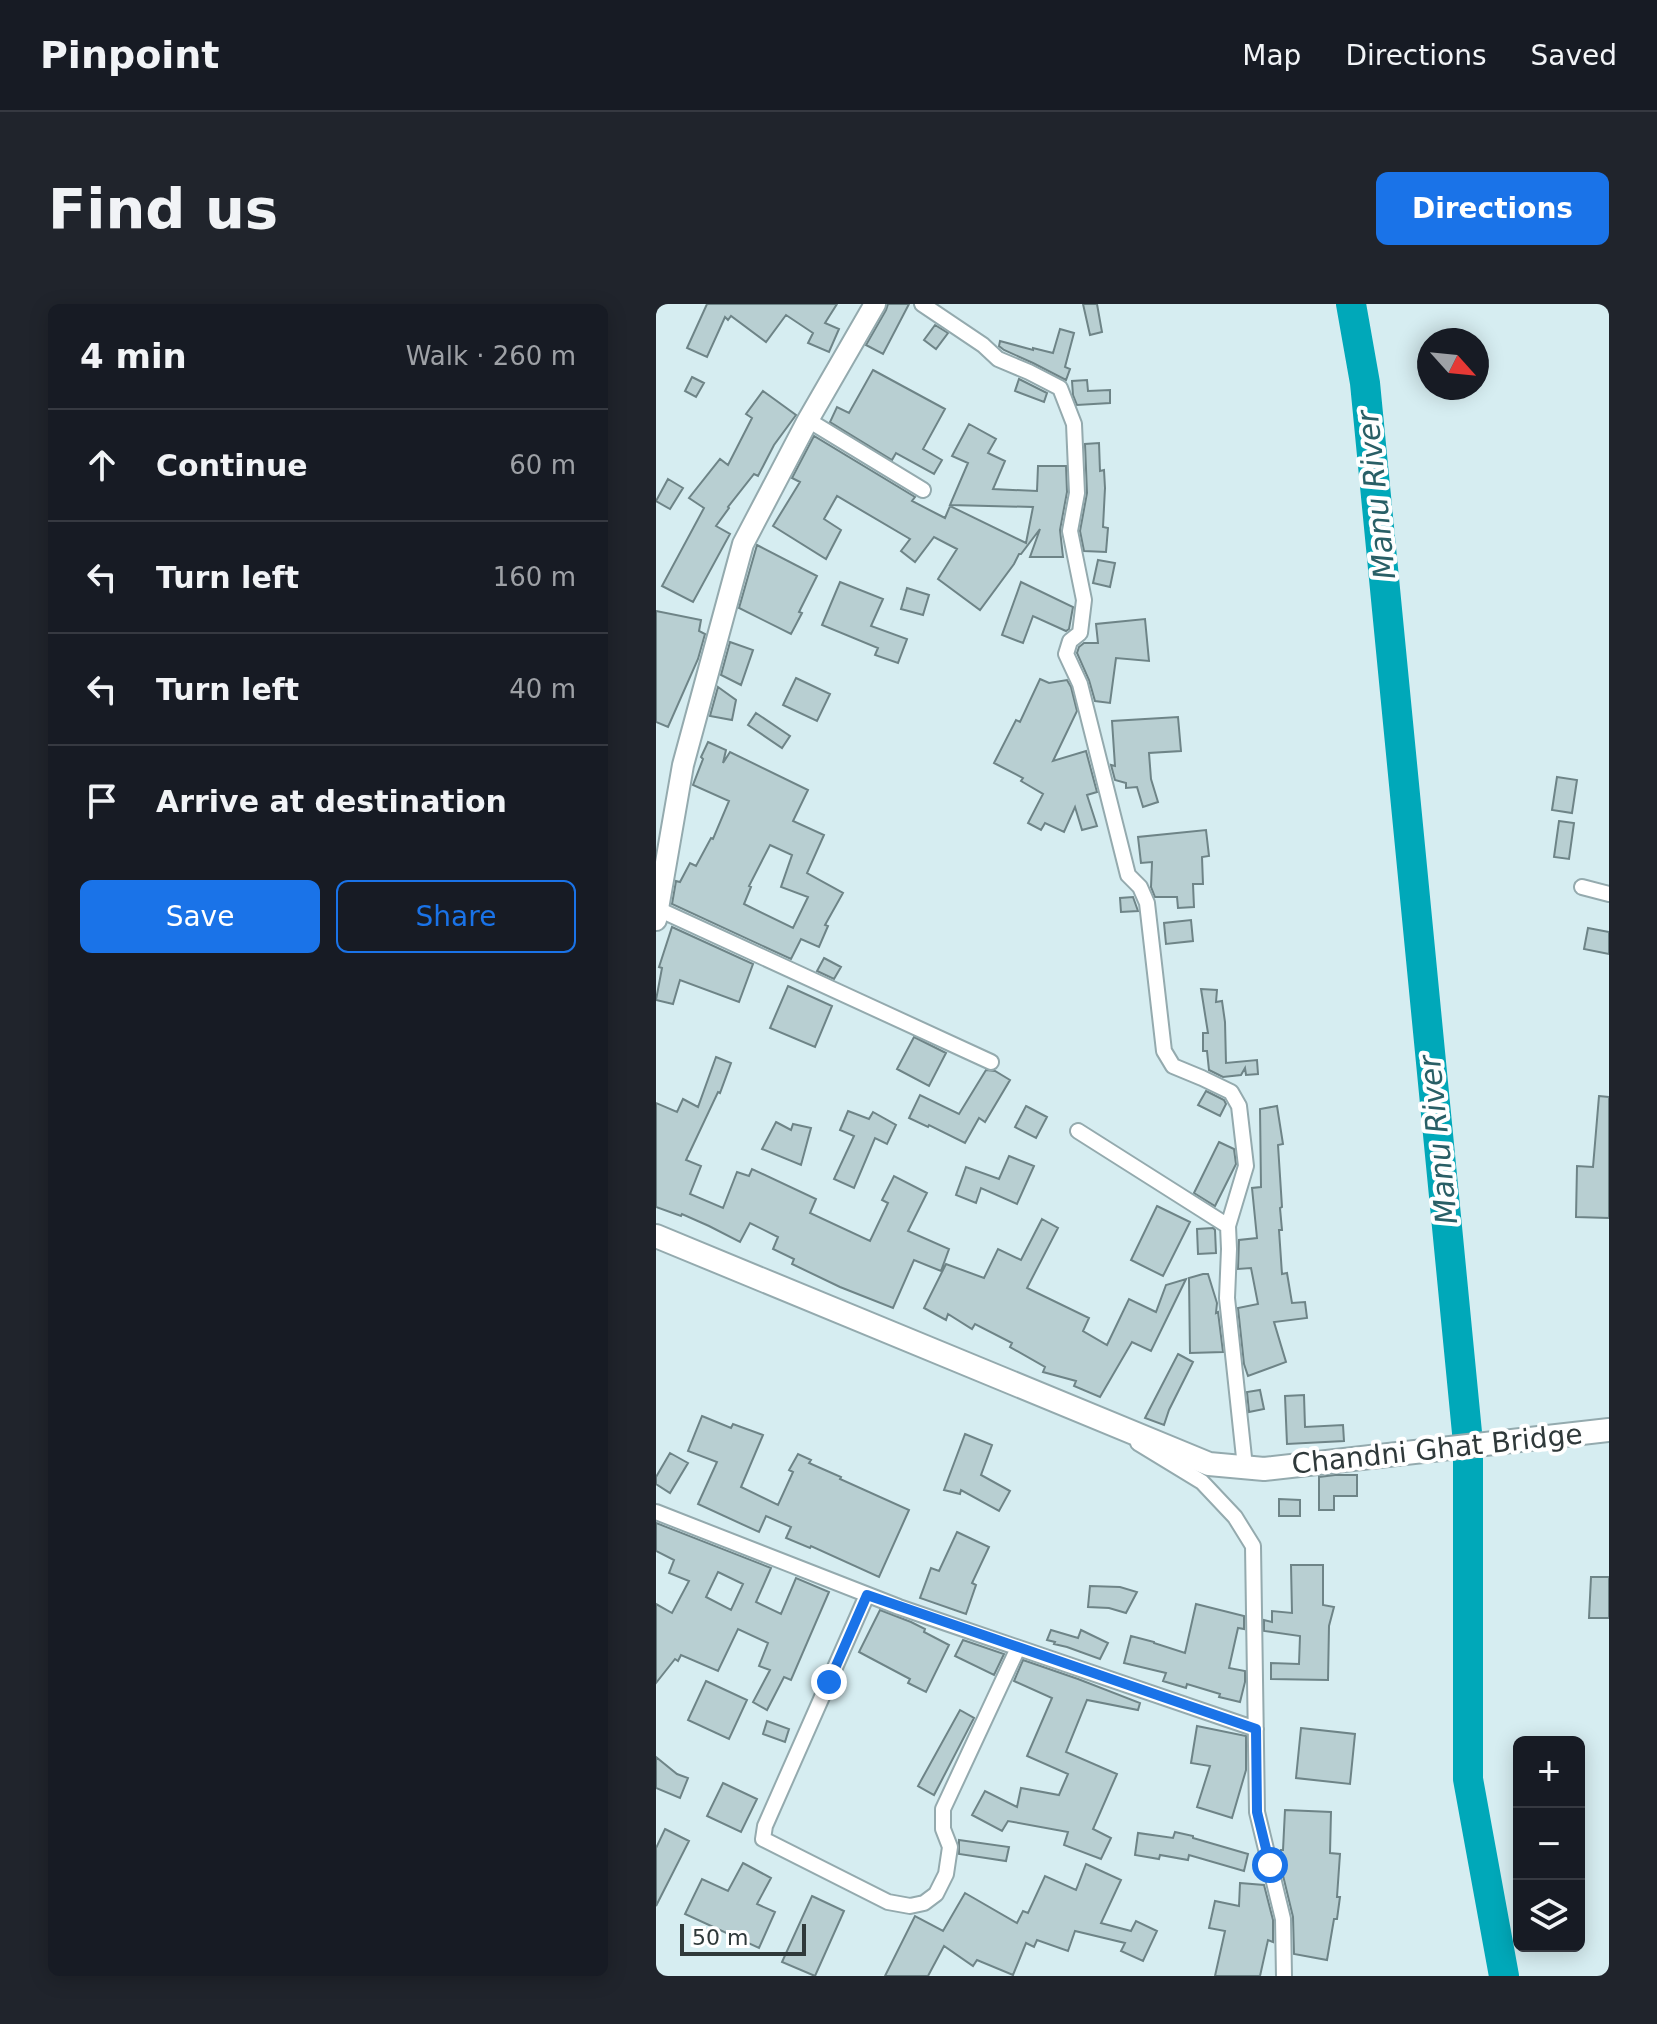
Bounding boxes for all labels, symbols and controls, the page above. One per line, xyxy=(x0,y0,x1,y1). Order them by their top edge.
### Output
text: Pinpoint xyxy=(40,33,219,77)
text: Map xyxy=(1242,39,1301,72)
text: Directions xyxy=(1345,39,1486,72)
text: Saved xyxy=(1530,39,1617,72)
button: Directions xyxy=(1376,172,1609,245)
text: Find us xyxy=(48,176,278,241)
north arrow xyxy=(1417,328,1489,400)
text: 4 min xyxy=(80,336,187,376)
text: Walk · 260 m xyxy=(406,341,576,371)
water label: Manu River xyxy=(1350,407,1402,581)
icon: ahead xyxy=(80,443,124,487)
text: Continue xyxy=(156,448,308,483)
text: 60 m xyxy=(509,450,576,480)
icon: left xyxy=(80,555,124,599)
text: Turn left xyxy=(156,560,299,595)
text: 160 m xyxy=(493,562,576,592)
icon: left xyxy=(80,667,124,711)
text: Turn left xyxy=(156,672,299,707)
text: 40 m xyxy=(509,674,576,704)
icon: arrive xyxy=(80,779,124,823)
text: Arrive at destination xyxy=(156,784,507,819)
button: Save xyxy=(80,880,320,953)
button: Share xyxy=(336,880,576,953)
water label: Manu River xyxy=(1412,1052,1464,1226)
street label: Chandni Ghat Bridge xyxy=(1290,1417,1584,1481)
route end xyxy=(811,1664,847,1700)
map controls xyxy=(1513,1736,1585,1952)
button: + xyxy=(1513,1736,1585,1808)
button: − xyxy=(1513,1808,1585,1880)
route start xyxy=(1252,1847,1288,1883)
button: layers xyxy=(1513,1880,1585,1952)
scale bar xyxy=(680,1920,806,1956)
text: 50 m xyxy=(692,1925,748,1950)

